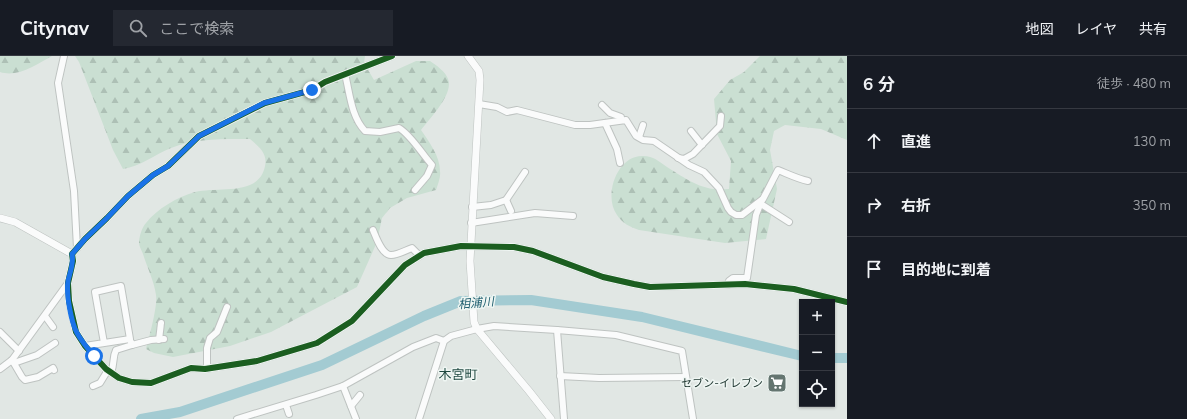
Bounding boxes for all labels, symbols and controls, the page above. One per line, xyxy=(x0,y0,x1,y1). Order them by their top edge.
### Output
search box xyxy=(113,10,393,46)
text: Citynav xyxy=(20,16,89,40)
icon: search xyxy=(127,17,149,39)
text: ここで検索 xyxy=(159,19,234,38)
text: 地図 xyxy=(1025,20,1053,38)
text: レイヤ xyxy=(1075,20,1117,38)
text: 共有 xyxy=(1139,20,1167,38)
text: 6 分 xyxy=(863,73,895,94)
text: 徒歩 · 480 m xyxy=(1097,75,1171,91)
route end xyxy=(303,81,321,99)
icon: ahead xyxy=(863,130,885,152)
text: 直進 xyxy=(901,132,931,151)
text: 130 m xyxy=(1133,133,1171,149)
icon: right xyxy=(863,194,885,216)
text: 右折 xyxy=(901,196,931,215)
text: 350 m xyxy=(1133,197,1171,213)
icon: arrive xyxy=(863,258,885,280)
text: 目的地に到着 xyxy=(901,260,991,279)
water label: 相浦川 xyxy=(457,293,497,312)
map controls xyxy=(799,299,835,407)
button: + xyxy=(799,299,835,335)
button: − xyxy=(799,335,835,371)
route start xyxy=(85,347,103,365)
district label: 木宮町 xyxy=(438,366,478,382)
button: locate xyxy=(799,371,835,407)
supermarket icon: セブン-イレブン xyxy=(766,372,788,394)
place label: セブン-イレブン xyxy=(681,376,763,390)

